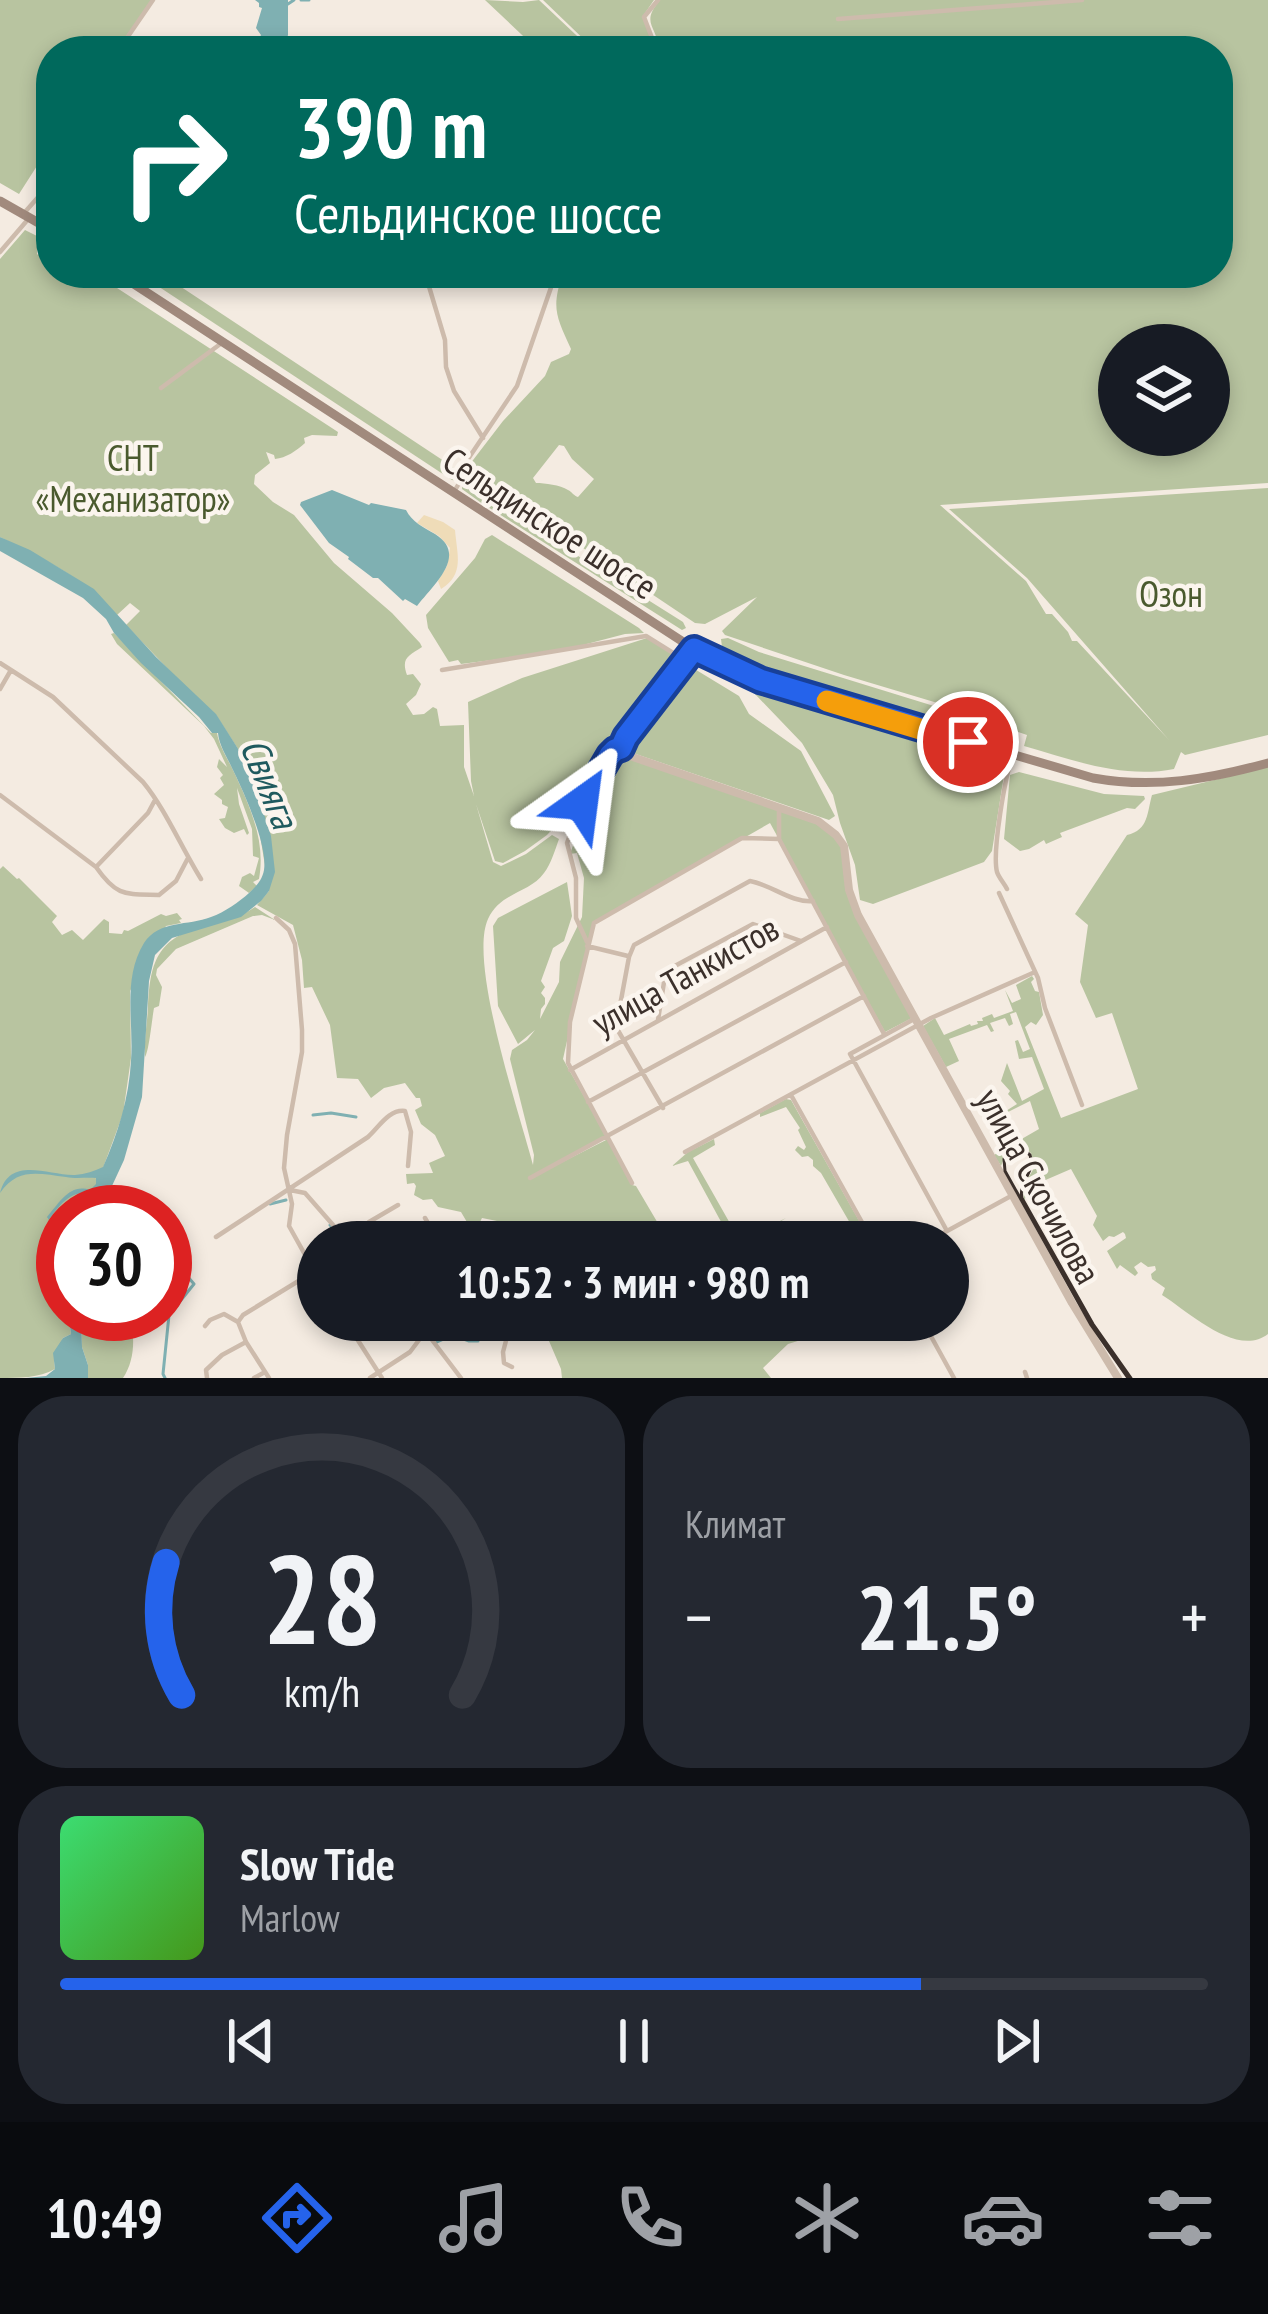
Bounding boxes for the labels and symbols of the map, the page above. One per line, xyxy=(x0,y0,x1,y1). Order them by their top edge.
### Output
park label: СНТ «Механизатор» xyxy=(35,434,231,522)
street label: Сельдинское шоссе xyxy=(434,436,666,609)
park label: Озон xyxy=(1139,570,1203,617)
pin xyxy=(917,691,1019,793)
water label: Свияга xyxy=(229,730,312,838)
position arrow xyxy=(519,740,645,866)
street label: улица Танкистов xyxy=(583,904,787,1045)
street label: улица Скочилова xyxy=(966,1080,1112,1292)
speed limit sign: 30 xyxy=(36,1185,192,1341)

